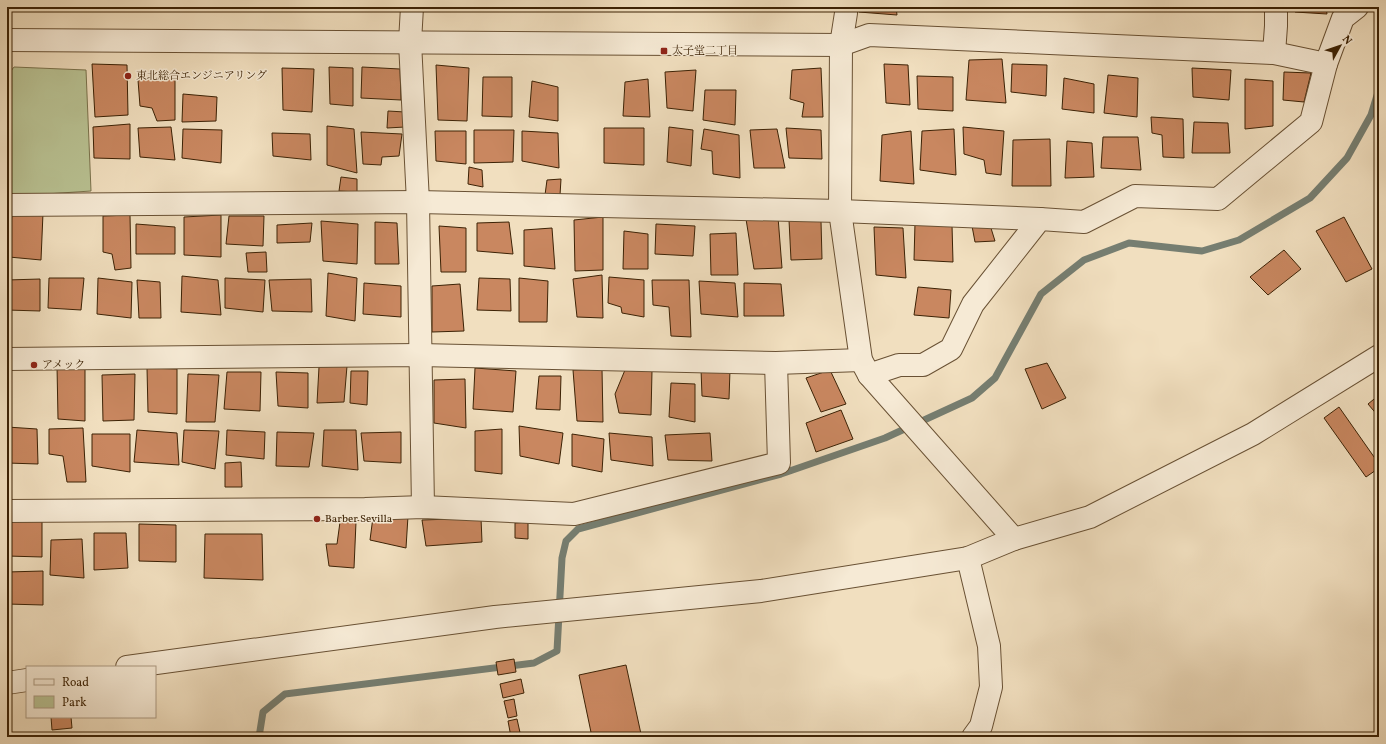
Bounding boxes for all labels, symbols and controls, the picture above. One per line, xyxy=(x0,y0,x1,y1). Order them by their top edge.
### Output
north arrow xyxy=(1320,26,1360,66)
text: N xyxy=(1338,33,1355,48)
place label: 太子堂二丁目 xyxy=(672,44,738,59)
marker: 太子堂二丁目 xyxy=(659,46,669,56)
place label: 東北総合エンジニアリング xyxy=(136,69,267,84)
marker: 東北総合エンジニアリング xyxy=(123,71,133,81)
place label: アメック xyxy=(42,358,85,373)
marker: アメック xyxy=(29,360,39,370)
place label: Barber Sevilla xyxy=(325,512,393,527)
marker: Barber Sevilla xyxy=(312,514,322,524)
legend xyxy=(26,666,156,718)
text: Road xyxy=(62,675,89,691)
text: Park xyxy=(62,695,87,711)

